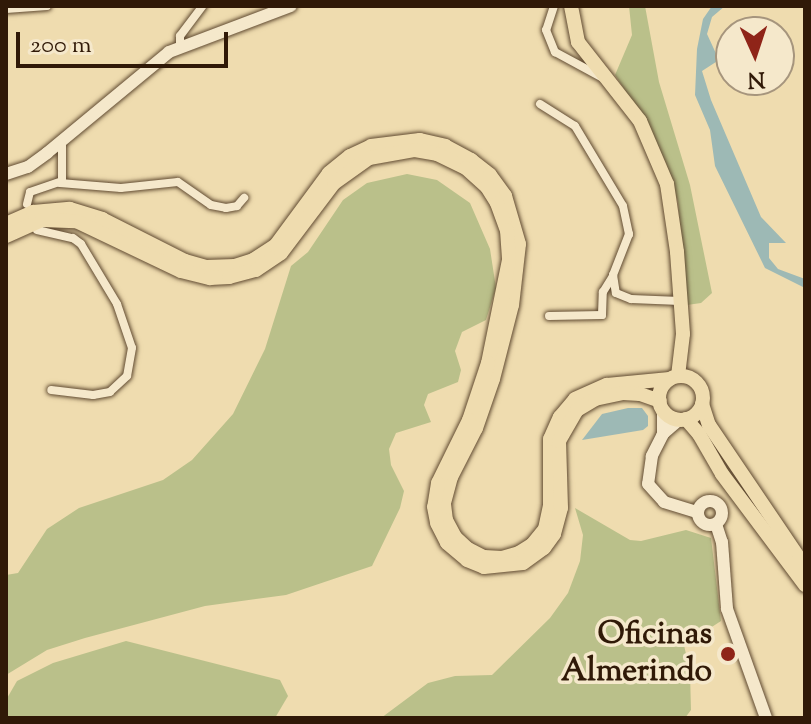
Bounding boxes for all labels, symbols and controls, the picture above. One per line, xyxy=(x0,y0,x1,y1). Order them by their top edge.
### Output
scale bar xyxy=(20,16,232,66)
north arrow xyxy=(715,16,795,96)
text: 200 m xyxy=(30,29,92,63)
text: N xyxy=(747,62,766,94)
place label: Oficinas Almerindo xyxy=(561,617,712,692)
marker: Oficinas Almerindo xyxy=(719,645,737,663)

